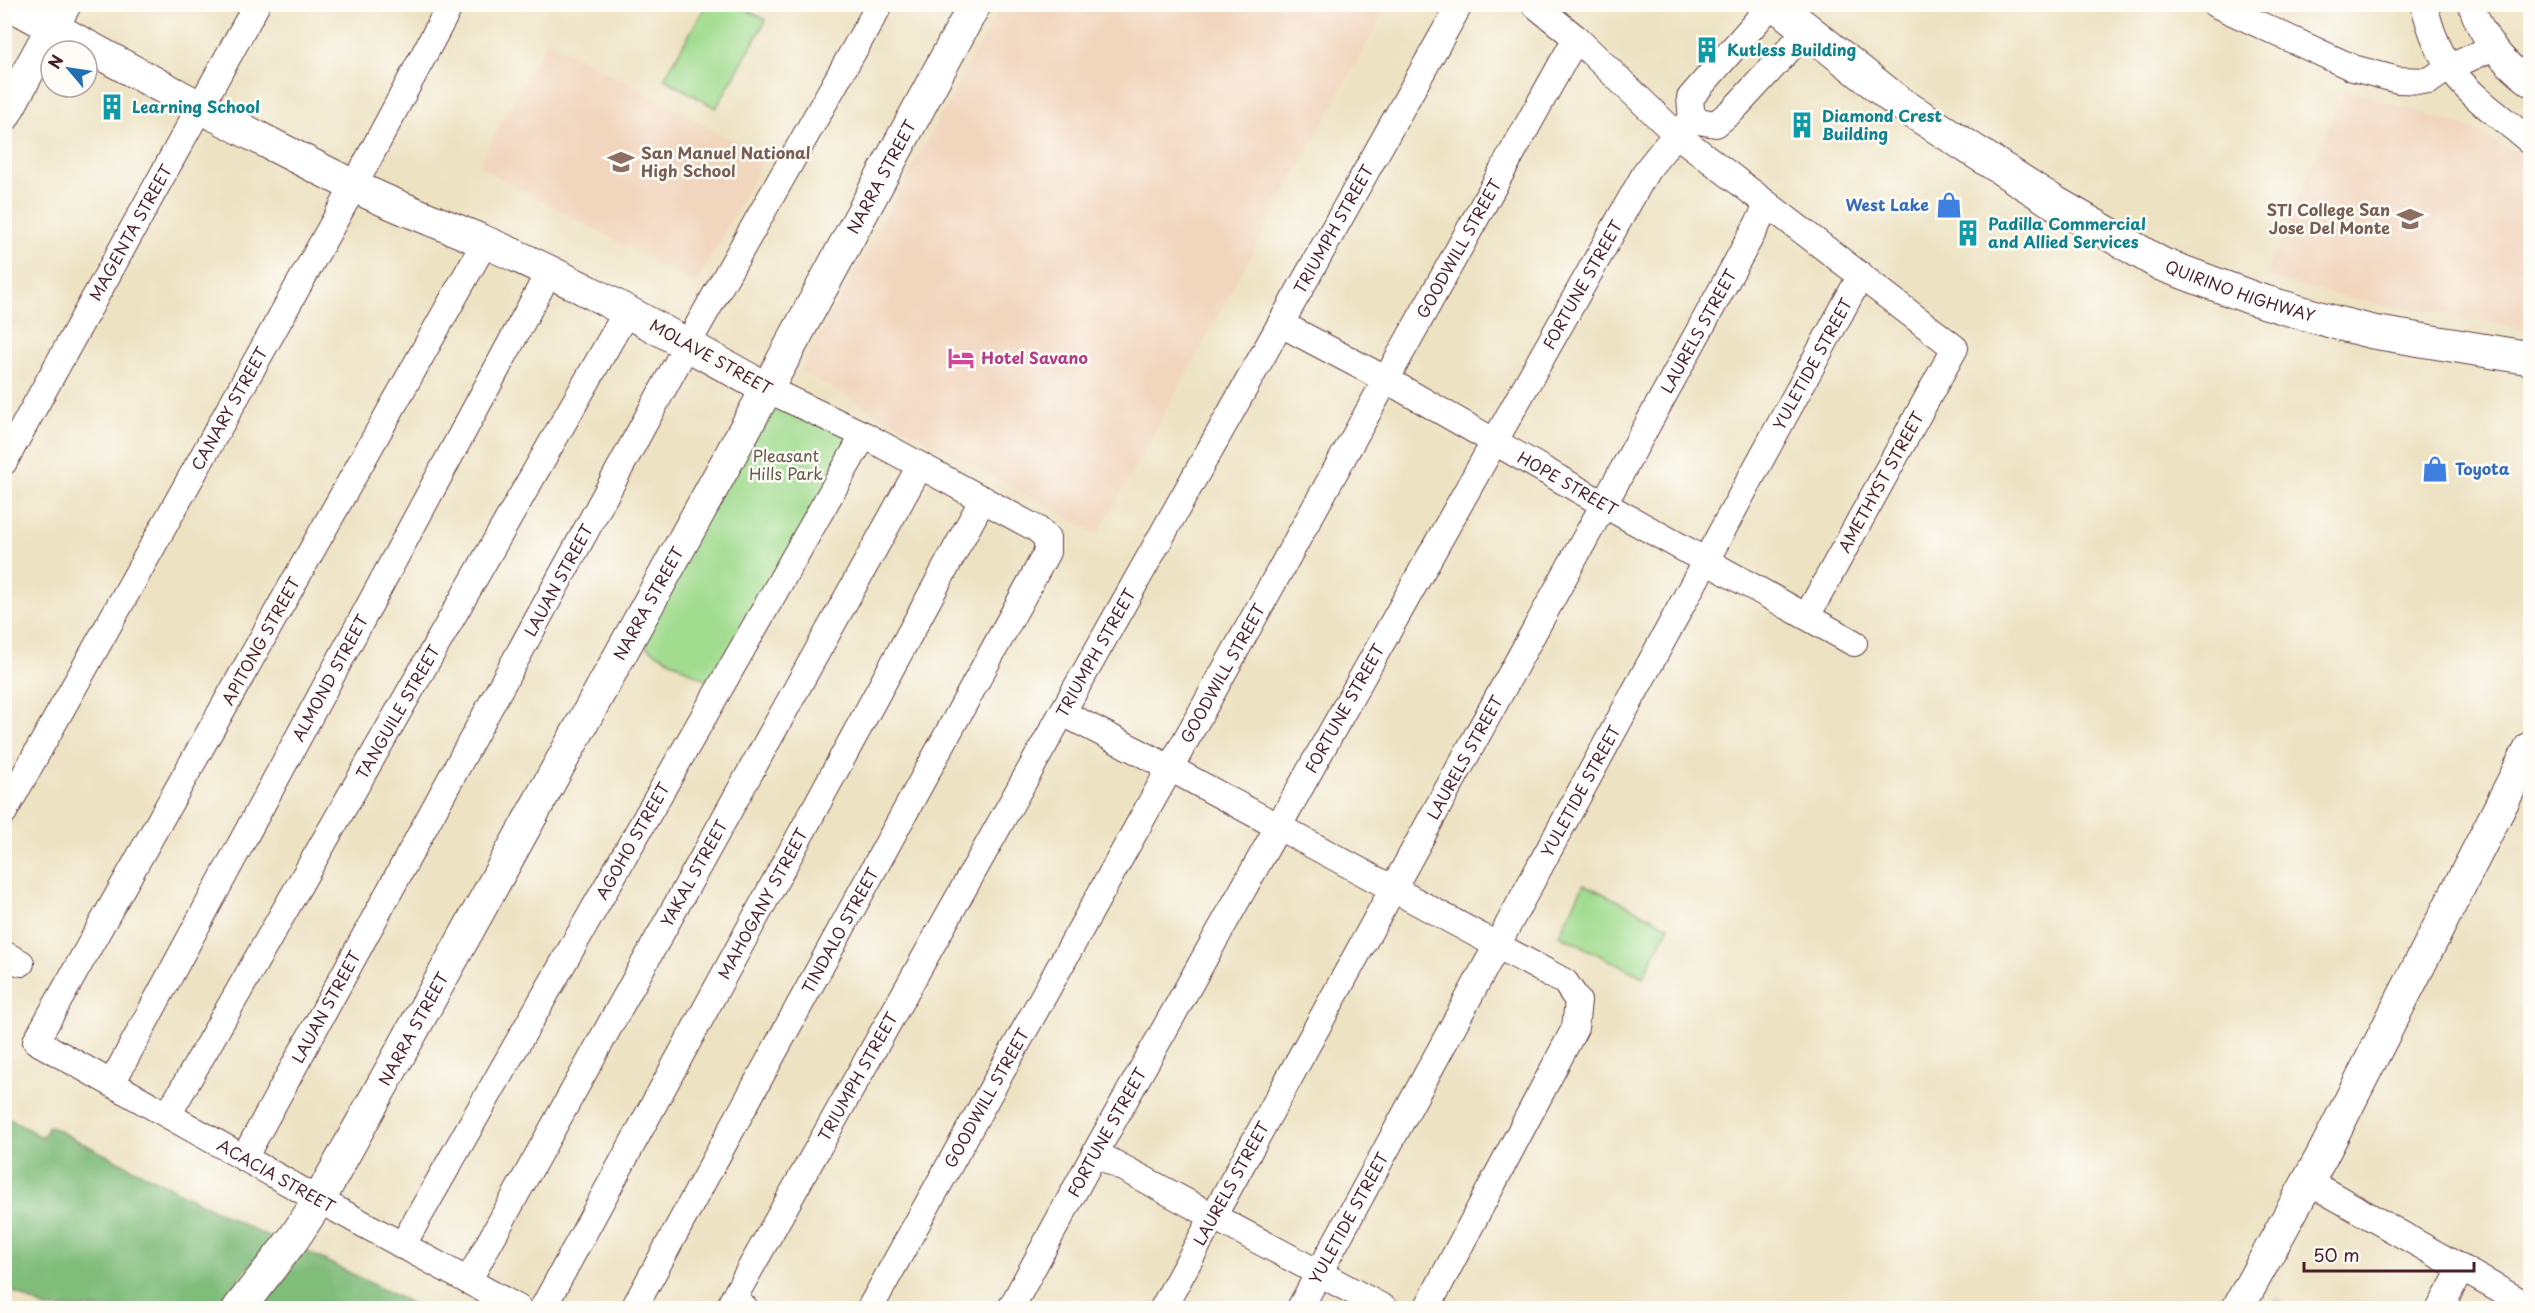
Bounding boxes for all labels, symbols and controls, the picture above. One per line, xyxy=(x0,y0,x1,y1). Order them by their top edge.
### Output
building icon: Kutless Building xyxy=(1692,35,1722,65)
place label: Kutless Building xyxy=(1727,37,1857,61)
north arrow xyxy=(39,39,99,99)
text: N xyxy=(41,50,69,73)
building icon: Learning School xyxy=(97,92,127,122)
place label: Learning School xyxy=(132,94,260,118)
place label: Diamond Crest Building xyxy=(1822,103,1942,145)
building icon: Diamond Crest Building xyxy=(1787,110,1817,140)
street label: NARRA STREET xyxy=(840,115,921,238)
place label: San Manuel National High School xyxy=(641,140,810,182)
school or university icon: San Manuel National High School xyxy=(606,147,636,177)
street label: MAGENTA STREET xyxy=(82,160,177,305)
street label: TRIUMPH STREET xyxy=(1287,160,1379,297)
street label: GOODWILL STREET xyxy=(1410,174,1506,322)
shop icon: West Lake xyxy=(1934,190,1964,220)
place label: West Lake xyxy=(1846,192,1929,216)
place label: STI College San Jose Del Monte xyxy=(2267,197,2390,239)
school or university icon: STI College San Jose Del Monte xyxy=(2395,204,2425,234)
place label: Padilla Commercial and Allied Services xyxy=(1988,211,2146,253)
street label: FORTUNE STREET xyxy=(1536,215,1627,353)
building icon: Padilla Commercial and Allied Services xyxy=(1953,218,1983,248)
street label: QUIRINO HIGHWAY xyxy=(2162,254,2318,327)
street label: LAURELS STREET xyxy=(1654,264,1742,397)
street label: YULETIDE STREET xyxy=(1766,293,1857,434)
street label: MOLAVE STREET xyxy=(646,312,777,400)
street label: CANARY STREET xyxy=(184,342,273,474)
hotel icon: Hotel Savano xyxy=(946,343,976,373)
place label: Hotel Savano xyxy=(981,345,1088,369)
street label: AMETHYST STREET xyxy=(1831,407,1929,556)
park label: Pleasant Hills Park xyxy=(749,443,823,485)
street label: HOPE STREET xyxy=(1513,444,1623,521)
shop icon: Toyota xyxy=(2420,454,2450,484)
place label: Toyota xyxy=(2455,456,2510,480)
street label: LAUAN STREET xyxy=(518,519,598,640)
street label: NARRA STREET xyxy=(607,542,689,664)
street label: APITONG STREET xyxy=(215,572,305,709)
street label: TRIUMPH STREET xyxy=(1049,584,1141,721)
street label: GOODWILL STREET xyxy=(1174,599,1270,747)
street label: ALMOND STREET xyxy=(285,610,373,745)
street label: FORTUNE STREET xyxy=(1298,639,1390,777)
street label: TANGUILE STREET xyxy=(349,640,445,783)
street label: LAURELS STREET xyxy=(1420,690,1508,823)
street label: YULETIDE STREET xyxy=(1534,721,1625,861)
street label: AGOHO STREET xyxy=(589,778,675,904)
street label: YAKAL STREET xyxy=(654,815,733,931)
street label: MAHOGANY STREET xyxy=(711,824,813,983)
street label: TINDALO STREET xyxy=(795,863,884,998)
street label: LAUAN STREET xyxy=(285,946,366,1067)
street label: NARRA STREET xyxy=(372,967,454,1089)
street label: TRIUMPH STREET xyxy=(811,1007,903,1145)
street label: GOODWILL STREET xyxy=(937,1024,1034,1172)
street label: FORTUNE STREET xyxy=(1060,1063,1152,1201)
street label: LAURELS STREET xyxy=(1187,1116,1274,1249)
street label: ACACIA STREET xyxy=(213,1132,340,1218)
street label: YULETIDE STREET xyxy=(1302,1148,1393,1288)
scale bar xyxy=(2304,1235,2474,1273)
text: 50 m xyxy=(2313,1241,2360,1268)

